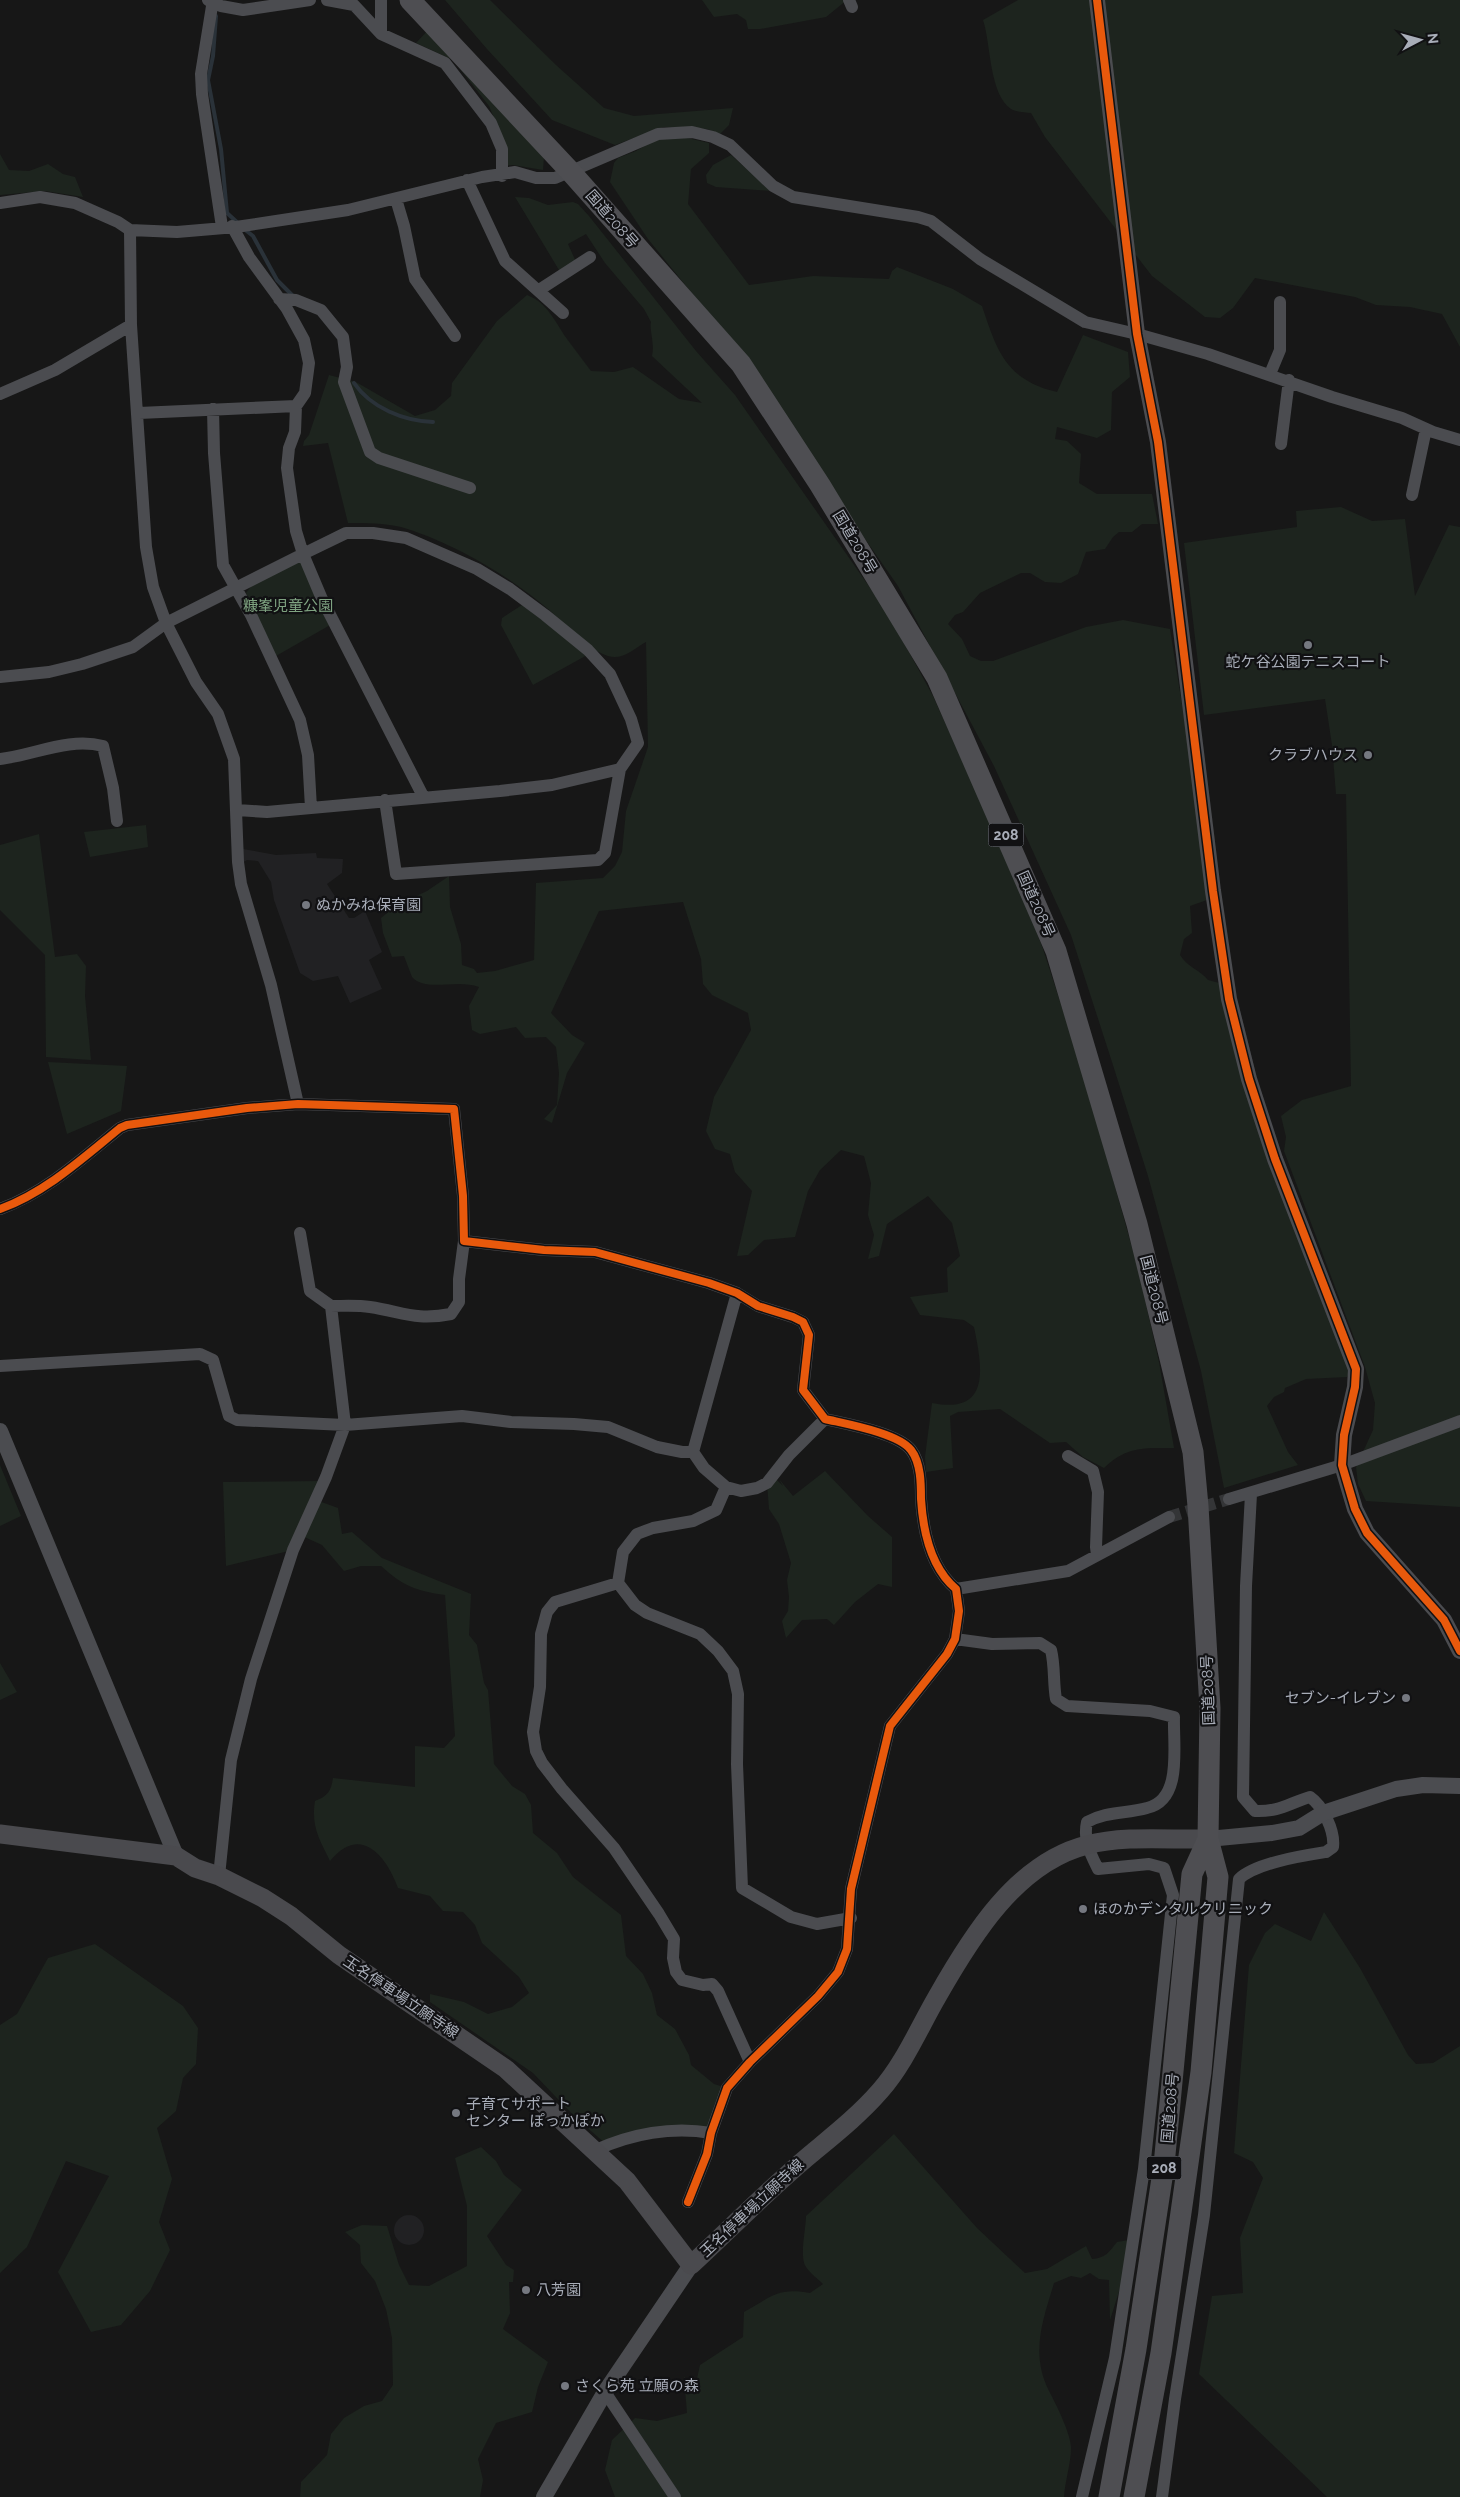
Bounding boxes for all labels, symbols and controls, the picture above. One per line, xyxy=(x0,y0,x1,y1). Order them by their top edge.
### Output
north arrow xyxy=(1395,15,1445,65)
text: N xyxy=(1424,32,1441,45)
street label: 国道208号 xyxy=(582,186,642,252)
street label: 国道208号 xyxy=(829,507,881,577)
park label: 糠峯児童公園 xyxy=(243,597,333,615)
marker: 蛇ケ谷公園テニスコート xyxy=(1302,639,1314,651)
place label: 蛇ケ谷公園テニスコート xyxy=(1225,653,1391,671)
place label: クラブハウス xyxy=(1268,746,1358,764)
marker: クラブハウス xyxy=(1362,749,1374,761)
road number: 208 xyxy=(988,824,1024,846)
street label: 国道208号 xyxy=(1013,868,1059,940)
place label: ぬかみね保育園 xyxy=(316,896,421,914)
marker: ぬかみね保育園 xyxy=(300,899,312,911)
street label: 国道208号 xyxy=(1137,1253,1171,1327)
street label: 国道208号 xyxy=(1198,1654,1218,1726)
place label: セブン-イレブン xyxy=(1285,1689,1396,1707)
marker: セブン-イレブン xyxy=(1400,1692,1412,1704)
place label: ほのかデンタルクリニック xyxy=(1093,1900,1273,1918)
marker: ほのかデンタルクリニック xyxy=(1077,1903,1089,1915)
street label: 玉名停車場立願寺線 xyxy=(340,1952,462,2042)
street label: 国道208号 xyxy=(1158,2072,1182,2144)
place label: 子育てサポート センター ぽっかぽか xyxy=(466,2095,605,2130)
marker: 子育てサポート センター ぽっかぽか xyxy=(450,2107,462,2119)
street label: 玉名停車場立願寺線 xyxy=(696,2155,808,2261)
road number: 208 xyxy=(1146,2156,1182,2180)
place label: 八芳園 xyxy=(536,2281,581,2299)
marker: 八芳園 xyxy=(520,2284,532,2296)
place label: さくら苑 立願の森 xyxy=(575,2377,699,2395)
marker: さくら苑 立願の森 xyxy=(559,2380,571,2392)

